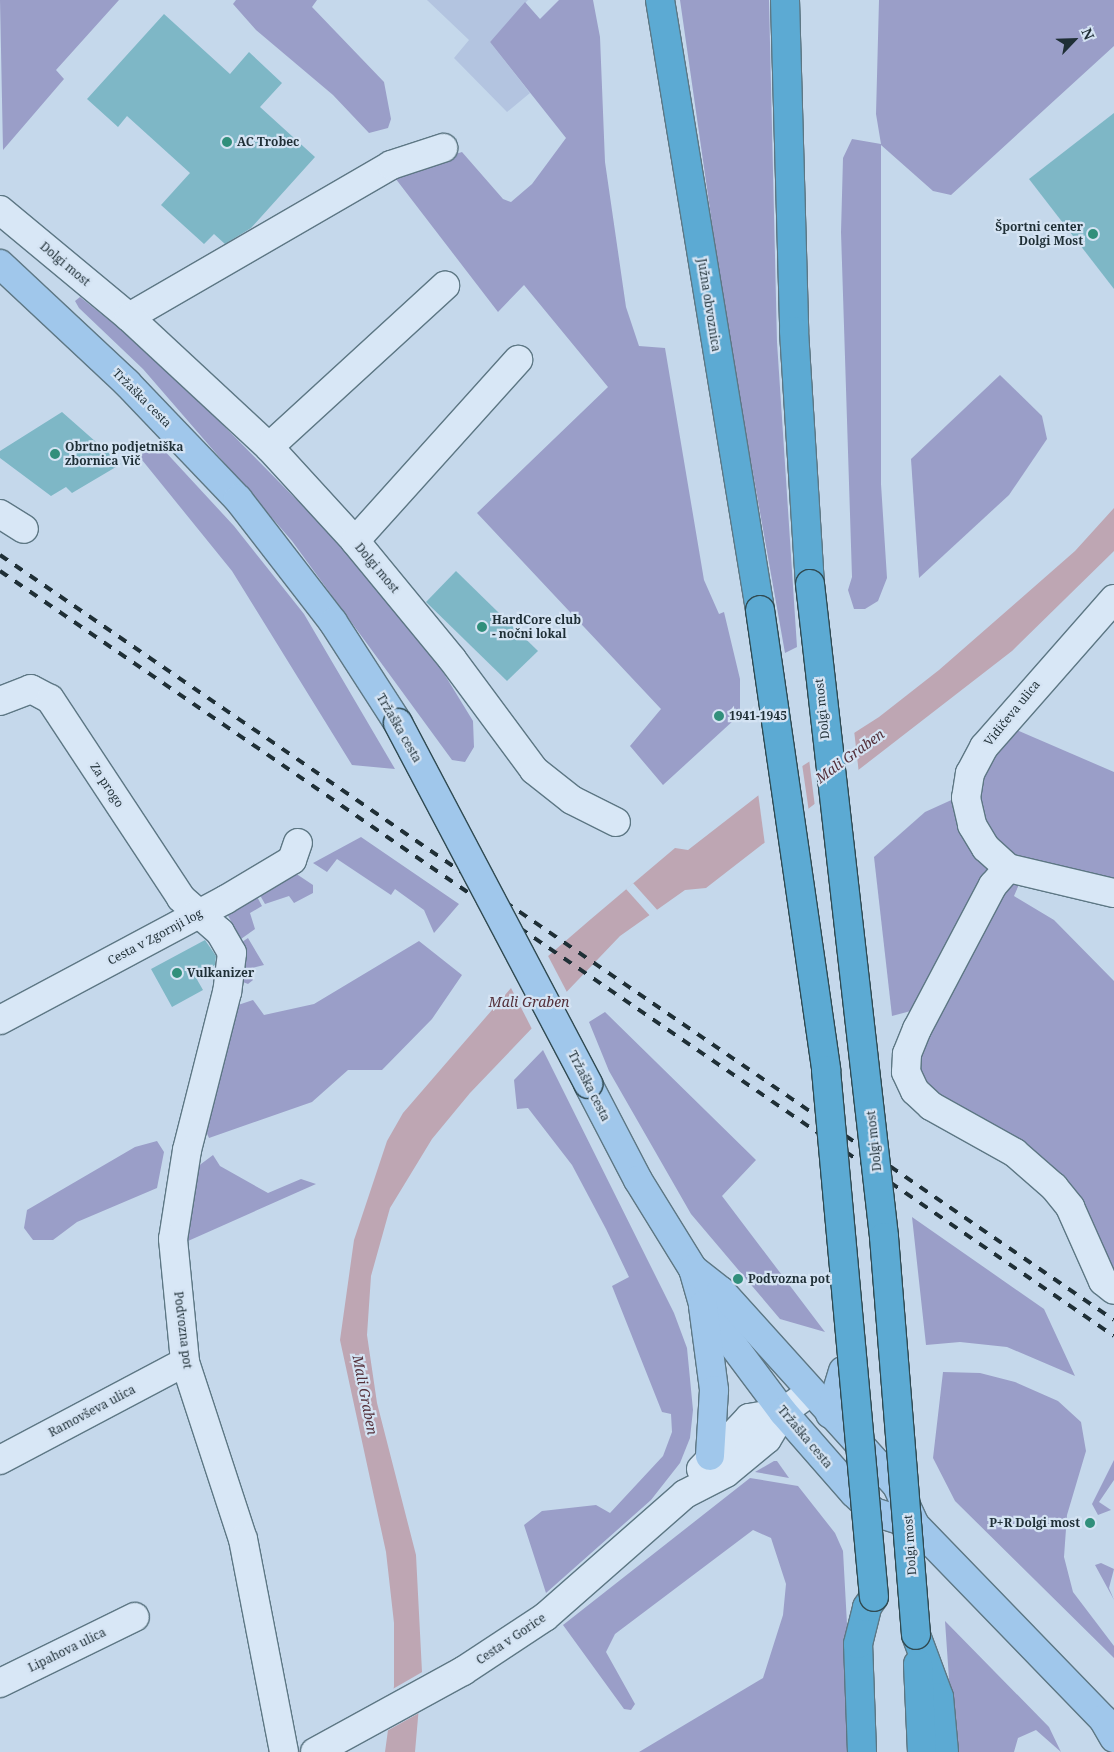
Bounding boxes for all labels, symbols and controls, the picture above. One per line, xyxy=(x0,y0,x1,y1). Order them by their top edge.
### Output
north arrow xyxy=(1049,15,1099,65)
text: N xyxy=(1077,25,1099,43)
place label: AC Trobec xyxy=(237,135,299,149)
marker: AC Trobec xyxy=(221,136,233,148)
place label: Športni center Dolgi Most xyxy=(995,220,1083,248)
marker: Športni center Dolgi Most xyxy=(1087,228,1099,240)
street label: Dolgi most xyxy=(37,239,93,289)
street label: Južna obvoznica xyxy=(695,257,723,353)
street label: Tržaška cesta xyxy=(110,366,174,430)
place label: Obrtno podjetniška zbornica Vič xyxy=(65,440,183,468)
marker: Obrtno podjetniška zbornica Vič xyxy=(49,448,61,460)
street label: Dolgi most xyxy=(352,540,402,596)
place label: HardCore club - nočni lokal xyxy=(492,613,581,641)
marker: HardCore club - nočni lokal xyxy=(476,621,488,633)
street label: Vidičeva ulica xyxy=(981,677,1043,749)
street label: Dolgi most xyxy=(812,678,832,740)
street label: Tržaška cesta xyxy=(374,691,424,765)
place label: 1941-1945 xyxy=(729,709,787,723)
marker: 1941-1945 xyxy=(713,710,725,722)
water label: Mali Graben xyxy=(812,725,888,787)
street label: Za progo xyxy=(87,760,127,810)
street label: Cesta v Zgornji log xyxy=(105,906,205,968)
place label: Vulkanizer xyxy=(187,966,254,980)
marker: Vulkanizer xyxy=(171,967,183,979)
water label: Mali Graben xyxy=(489,994,569,1010)
street label: Tržaška cesta xyxy=(565,1048,613,1124)
street label: Dolgi most xyxy=(864,1110,884,1172)
place label: Podvozna pot xyxy=(748,1272,830,1286)
marker: Podvozna pot xyxy=(732,1273,744,1285)
street label: Podvozna pot xyxy=(171,1291,195,1369)
water label: Mali Graben xyxy=(349,1354,381,1436)
street label: Ramovševa ulica xyxy=(46,1382,138,1440)
street label: Tržaška cesta xyxy=(775,1403,835,1471)
street label: Dolgi most xyxy=(901,1514,919,1576)
place label: P+R Dolgi most xyxy=(989,1516,1080,1530)
marker: P+R Dolgi most xyxy=(1084,1517,1096,1529)
street label: Cesta v Gorice xyxy=(474,1610,548,1668)
street label: Lipahova ulica xyxy=(26,1625,108,1675)

